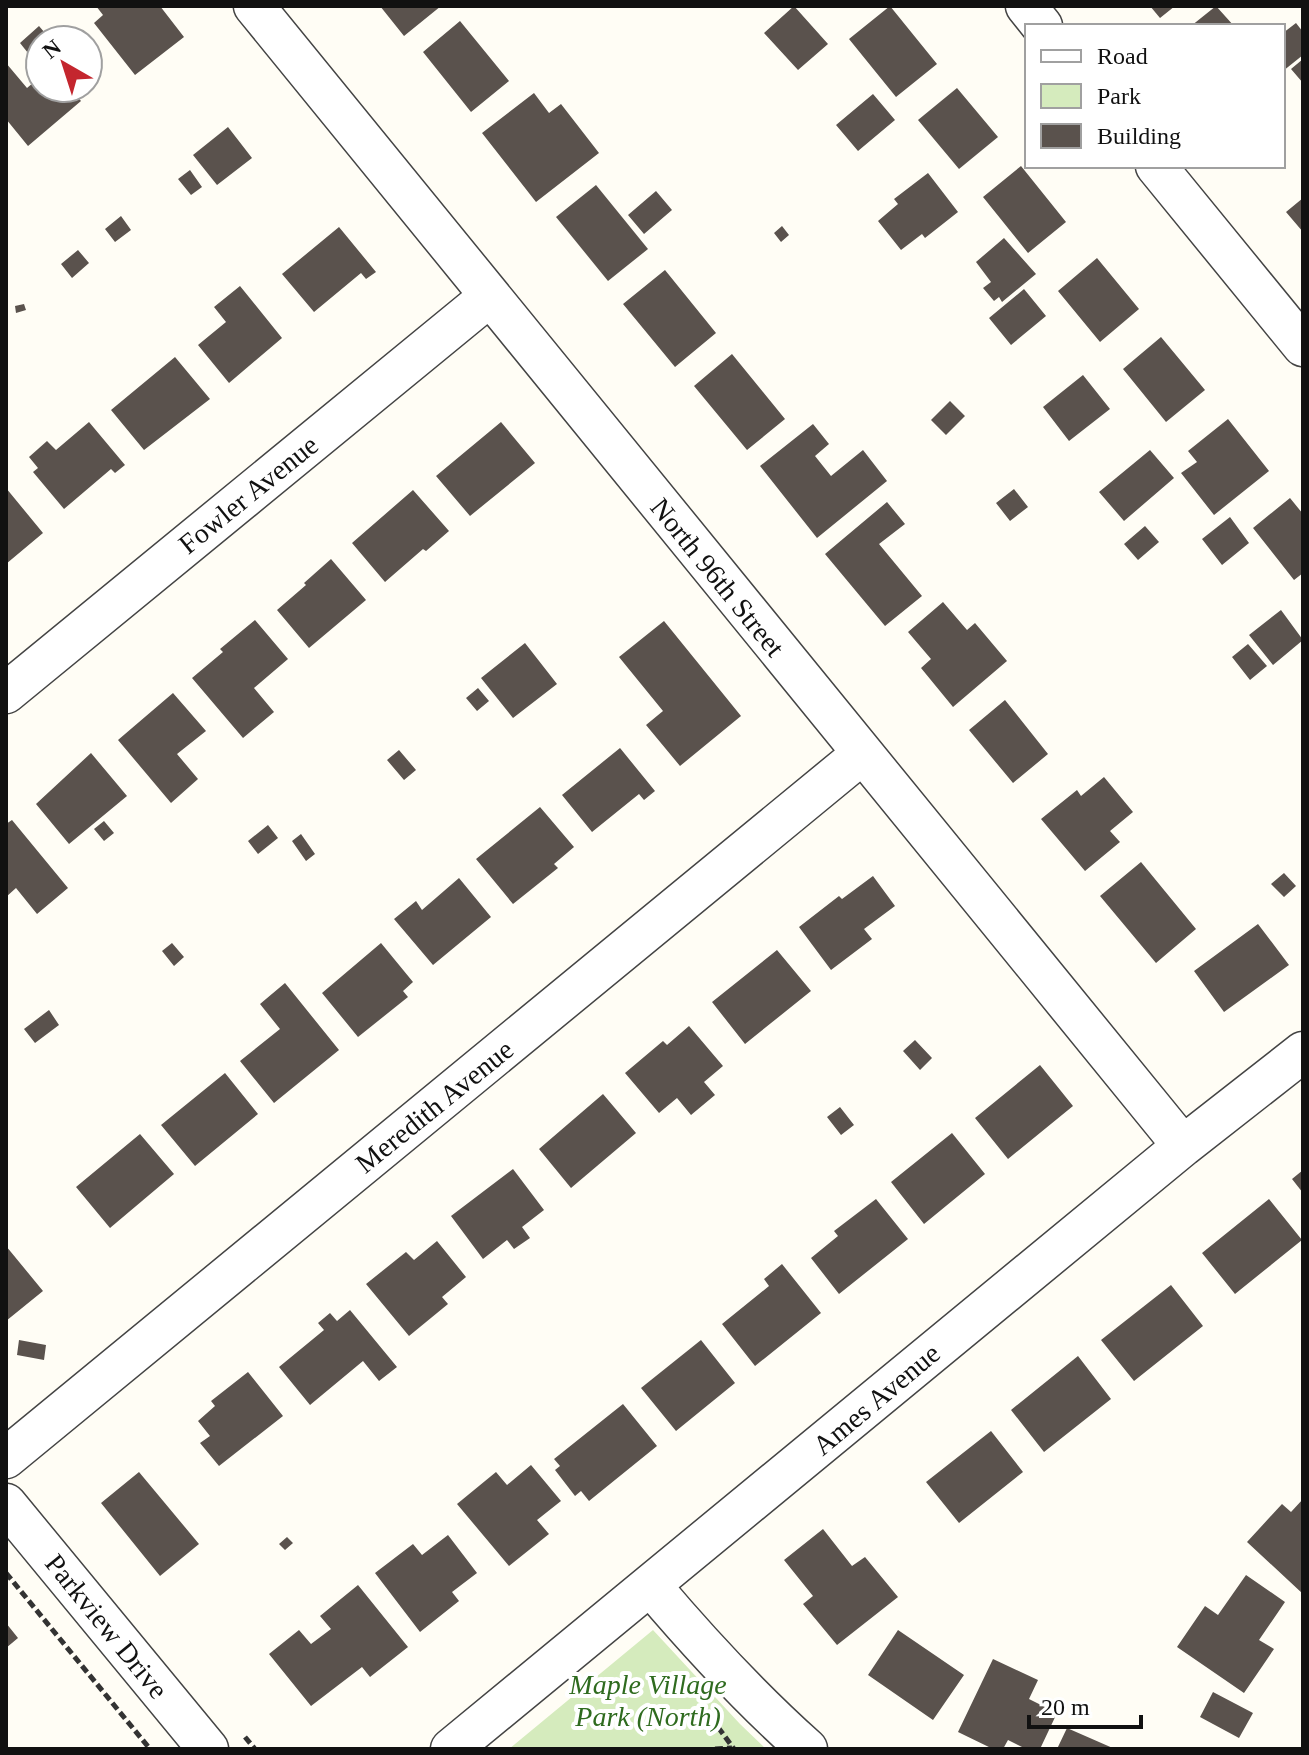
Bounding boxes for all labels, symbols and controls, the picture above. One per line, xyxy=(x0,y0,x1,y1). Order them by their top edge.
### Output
north arrow xyxy=(24,24,104,104)
legend xyxy=(1025,24,1285,168)
text: N xyxy=(38,34,66,64)
text: Road xyxy=(1097,43,1148,69)
text: Park xyxy=(1097,83,1141,109)
text: Building xyxy=(1097,123,1181,149)
street label: Fowler Avenue xyxy=(173,429,324,560)
street label: North 96th Street xyxy=(644,492,791,663)
street label: Meredith Avenue xyxy=(350,1034,519,1179)
street label: Ames Avenue xyxy=(807,1337,946,1461)
street label: Parkview Drive xyxy=(39,1548,174,1705)
park label: Maple Village Park (North) xyxy=(568,1669,727,1732)
scale bar xyxy=(1029,1679,1141,1729)
text: 20 m xyxy=(1041,1694,1090,1720)

